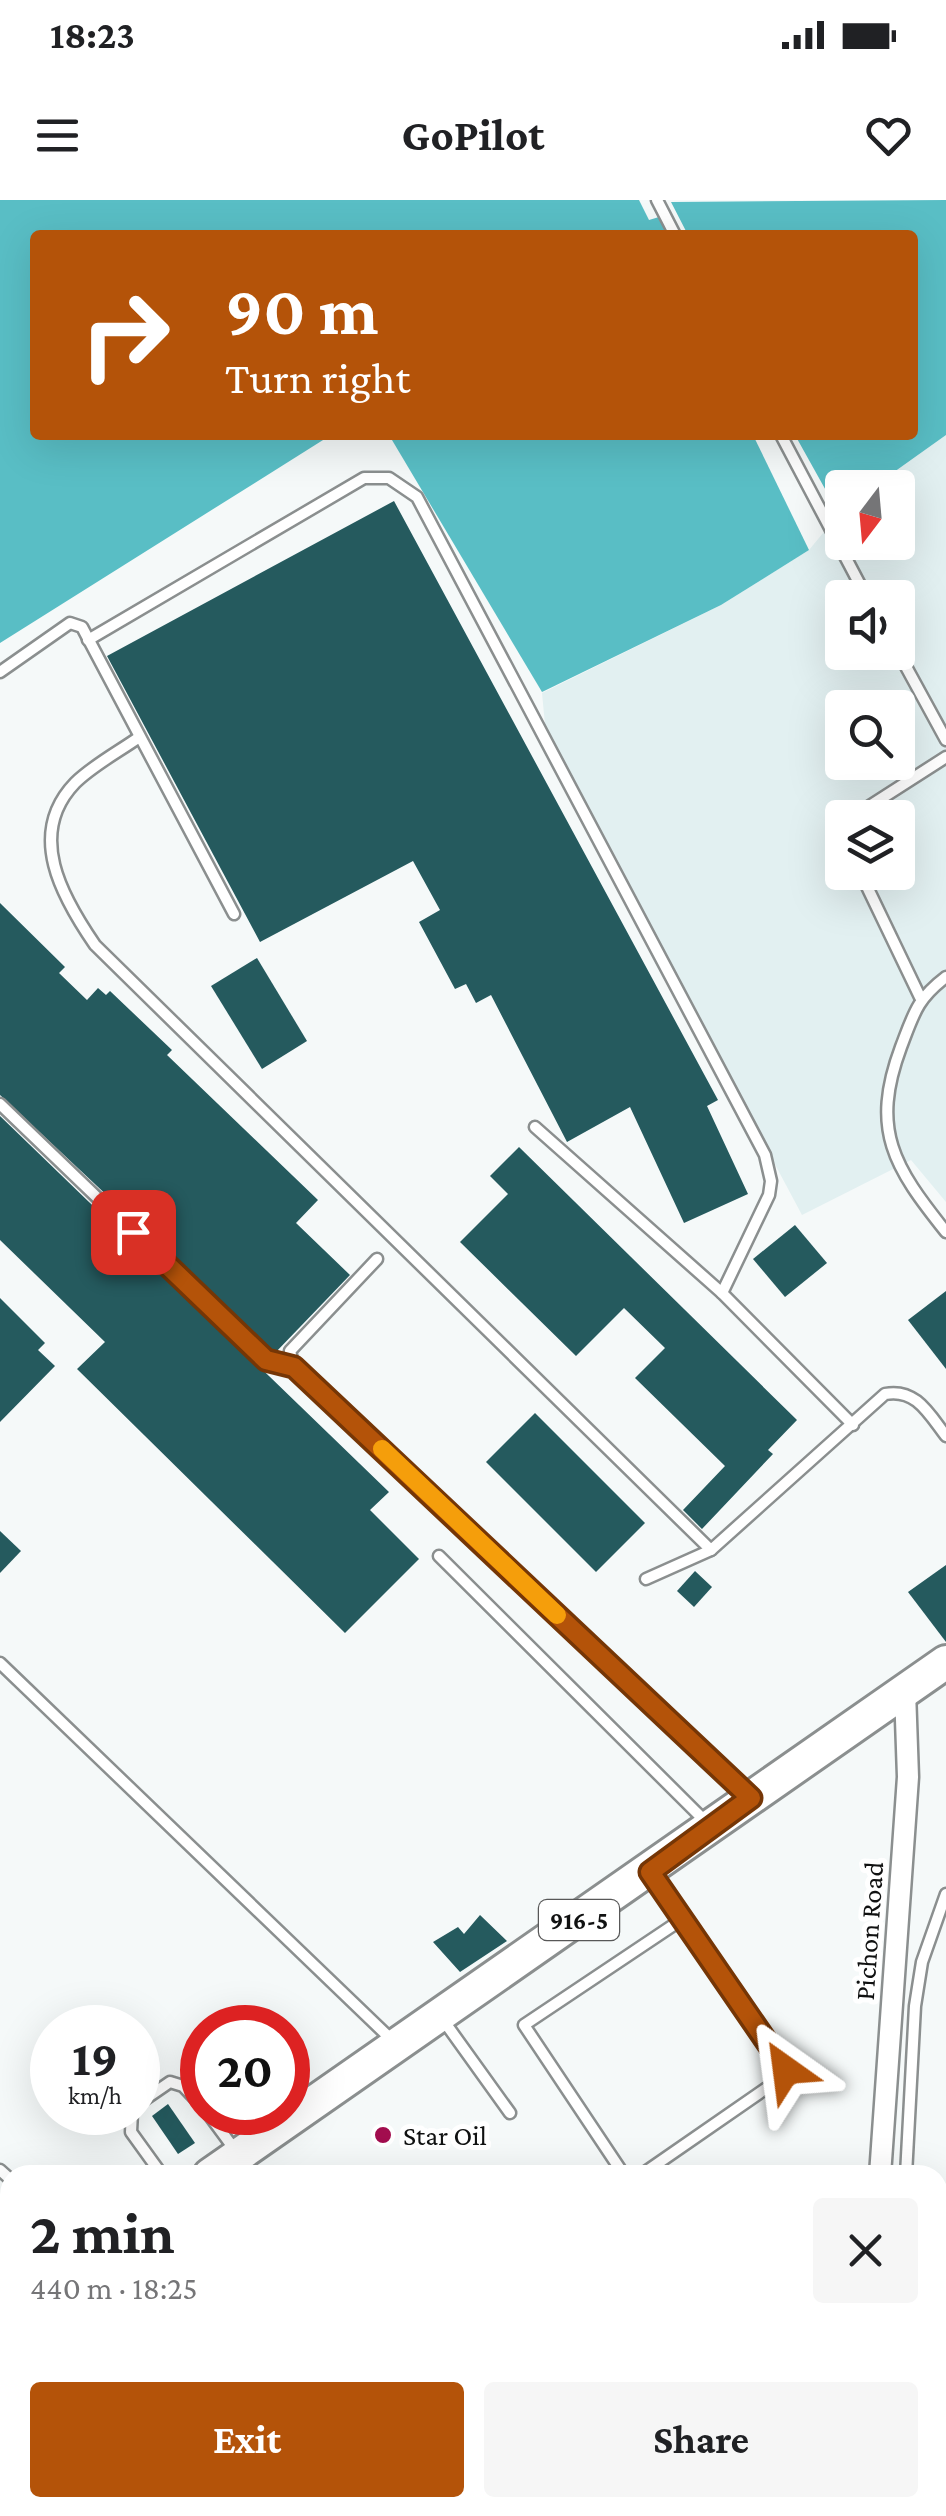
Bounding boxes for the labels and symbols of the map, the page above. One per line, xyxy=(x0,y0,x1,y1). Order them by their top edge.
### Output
north arrow xyxy=(825,470,915,560)
pin xyxy=(91,1190,176,1275)
street label: Pichon Road xyxy=(849,1860,889,2001)
road number: 916-5 xyxy=(539,1900,619,1940)
speed limit sign: 20 xyxy=(180,2005,310,2135)
position arrow xyxy=(734,2018,838,2122)
place label: Star Oil xyxy=(403,2120,487,2151)
marker: Star Oil xyxy=(372,2124,394,2146)

